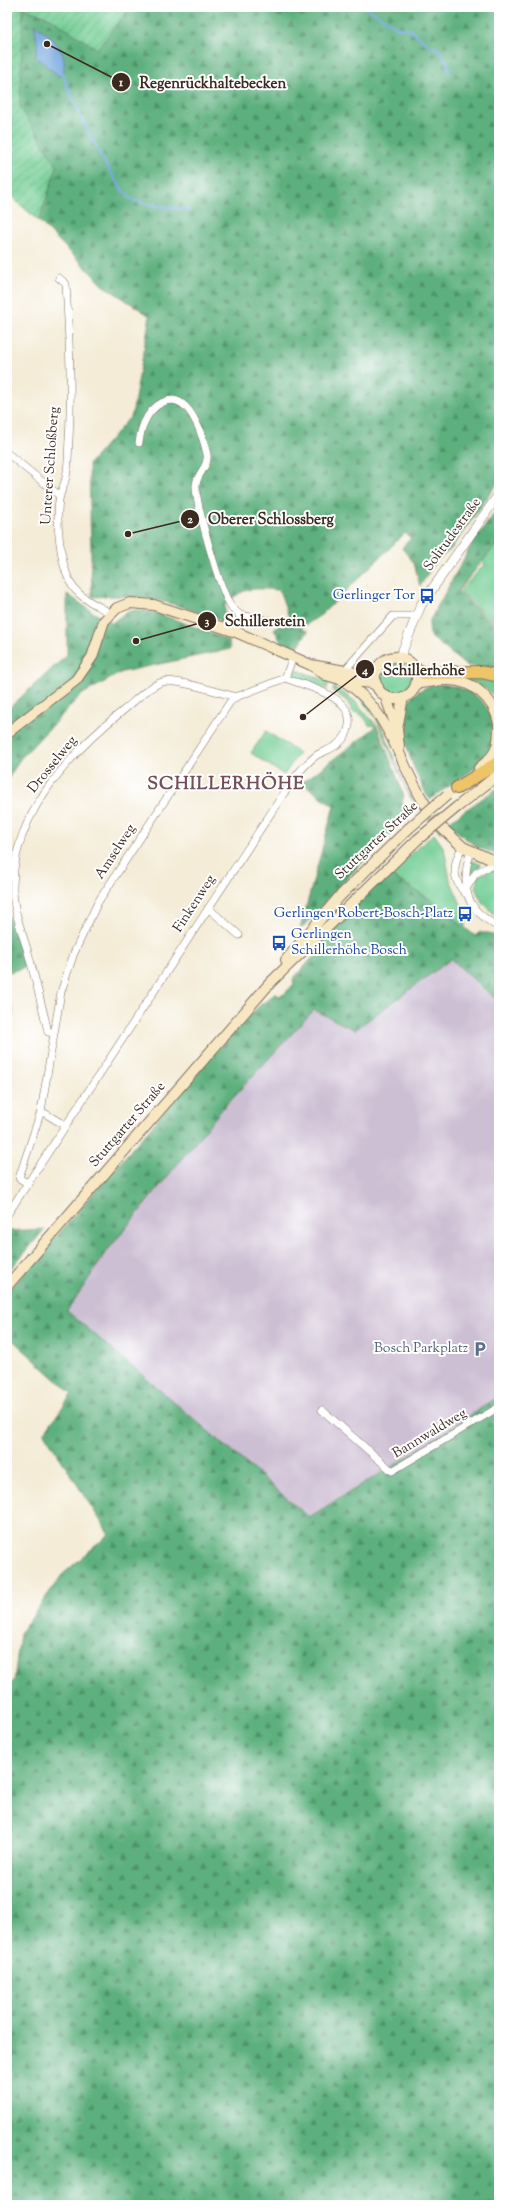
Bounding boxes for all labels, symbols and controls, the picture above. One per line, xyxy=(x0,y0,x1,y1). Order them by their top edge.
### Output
callout: Regenrückhaltebecken xyxy=(111,69,294,96)
text: 1 xyxy=(118,74,124,92)
text: Regenrückhaltebecken xyxy=(140,74,287,95)
street label: Unterer Schloßberg xyxy=(37,406,65,526)
street label: Solitudestraße xyxy=(419,494,487,576)
callout: Oberer Schlossberg xyxy=(180,505,342,532)
text: Oberer Schlossberg xyxy=(208,510,335,531)
text: 2 xyxy=(187,511,193,529)
place label: Gerlinger Tor xyxy=(333,586,416,606)
bus stop icon: Gerlinger Tor xyxy=(418,587,436,605)
callout: Schillerstein xyxy=(197,607,314,634)
text: Schillerstein xyxy=(225,612,305,633)
text: 3 xyxy=(205,613,210,631)
callout: Schillerhöhe xyxy=(355,656,473,683)
text: Schillerhöhe xyxy=(383,661,465,682)
text: 4 xyxy=(361,662,368,680)
street label: Drosselweg xyxy=(24,732,82,798)
district label: SCHILLERHÖHE xyxy=(147,771,305,798)
street label: Stuttgarter Straße xyxy=(331,797,423,885)
street label: Amselweg xyxy=(91,820,141,883)
street label: Finkenweg xyxy=(169,871,221,937)
place label: Gerlingen Robert-Bosch-Platz xyxy=(274,904,453,924)
bus stop icon: Gerlingen Robert-Bosch-Platz xyxy=(456,905,474,923)
place label: Gerlingen Schillerhöhe Bosch xyxy=(291,925,407,961)
bus stop icon: Gerlingen Schillerhöhe Bosch xyxy=(270,934,288,952)
street label: Stuttgarter Straße xyxy=(85,1078,171,1172)
place label: Bosch Parkplatz xyxy=(374,1339,468,1359)
parking icon: Bosch Parkplatz xyxy=(471,1340,489,1358)
street label: Bannwaldweg xyxy=(389,1404,471,1464)

